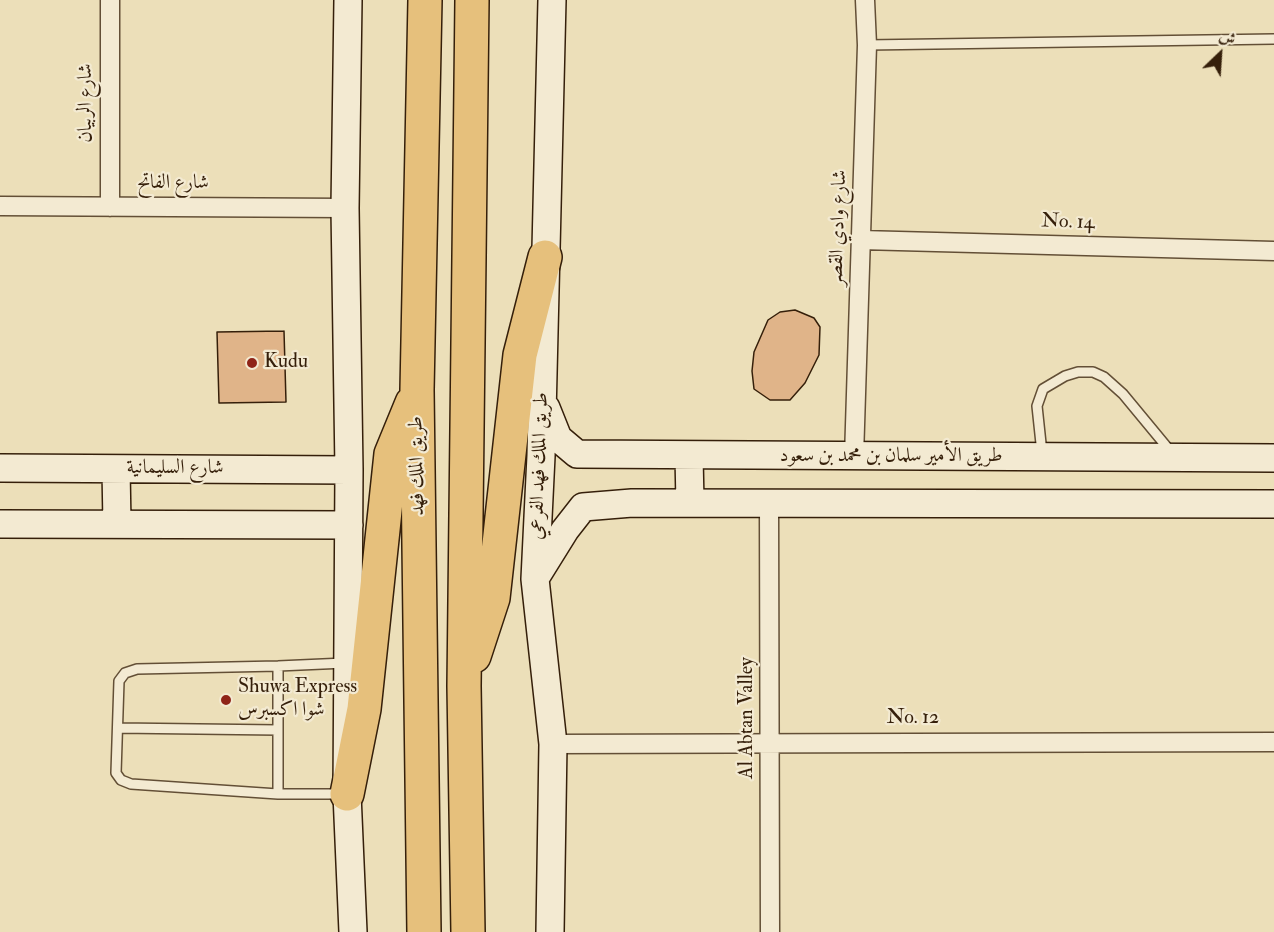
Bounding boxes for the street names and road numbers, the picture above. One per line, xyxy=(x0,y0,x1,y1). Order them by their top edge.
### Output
street label: شارع الربيان xyxy=(75,63,99,143)
street label: شارع وادي القصر xyxy=(825,169,853,287)
street label: شارع الفاتح xyxy=(137,172,209,196)
street label: No. 14 xyxy=(1041,210,1095,236)
street label: طريق الملك فهد الفرعي xyxy=(525,392,555,540)
street label: طريق الملك فهد xyxy=(405,416,431,516)
street label: طريق الأمير سلمان بن محمد بن سعود xyxy=(779,445,1003,469)
street label: شارع السليمانية xyxy=(126,457,224,481)
street label: Al Abtan Valley xyxy=(736,657,760,779)
street label: No. 12 xyxy=(887,707,939,731)

